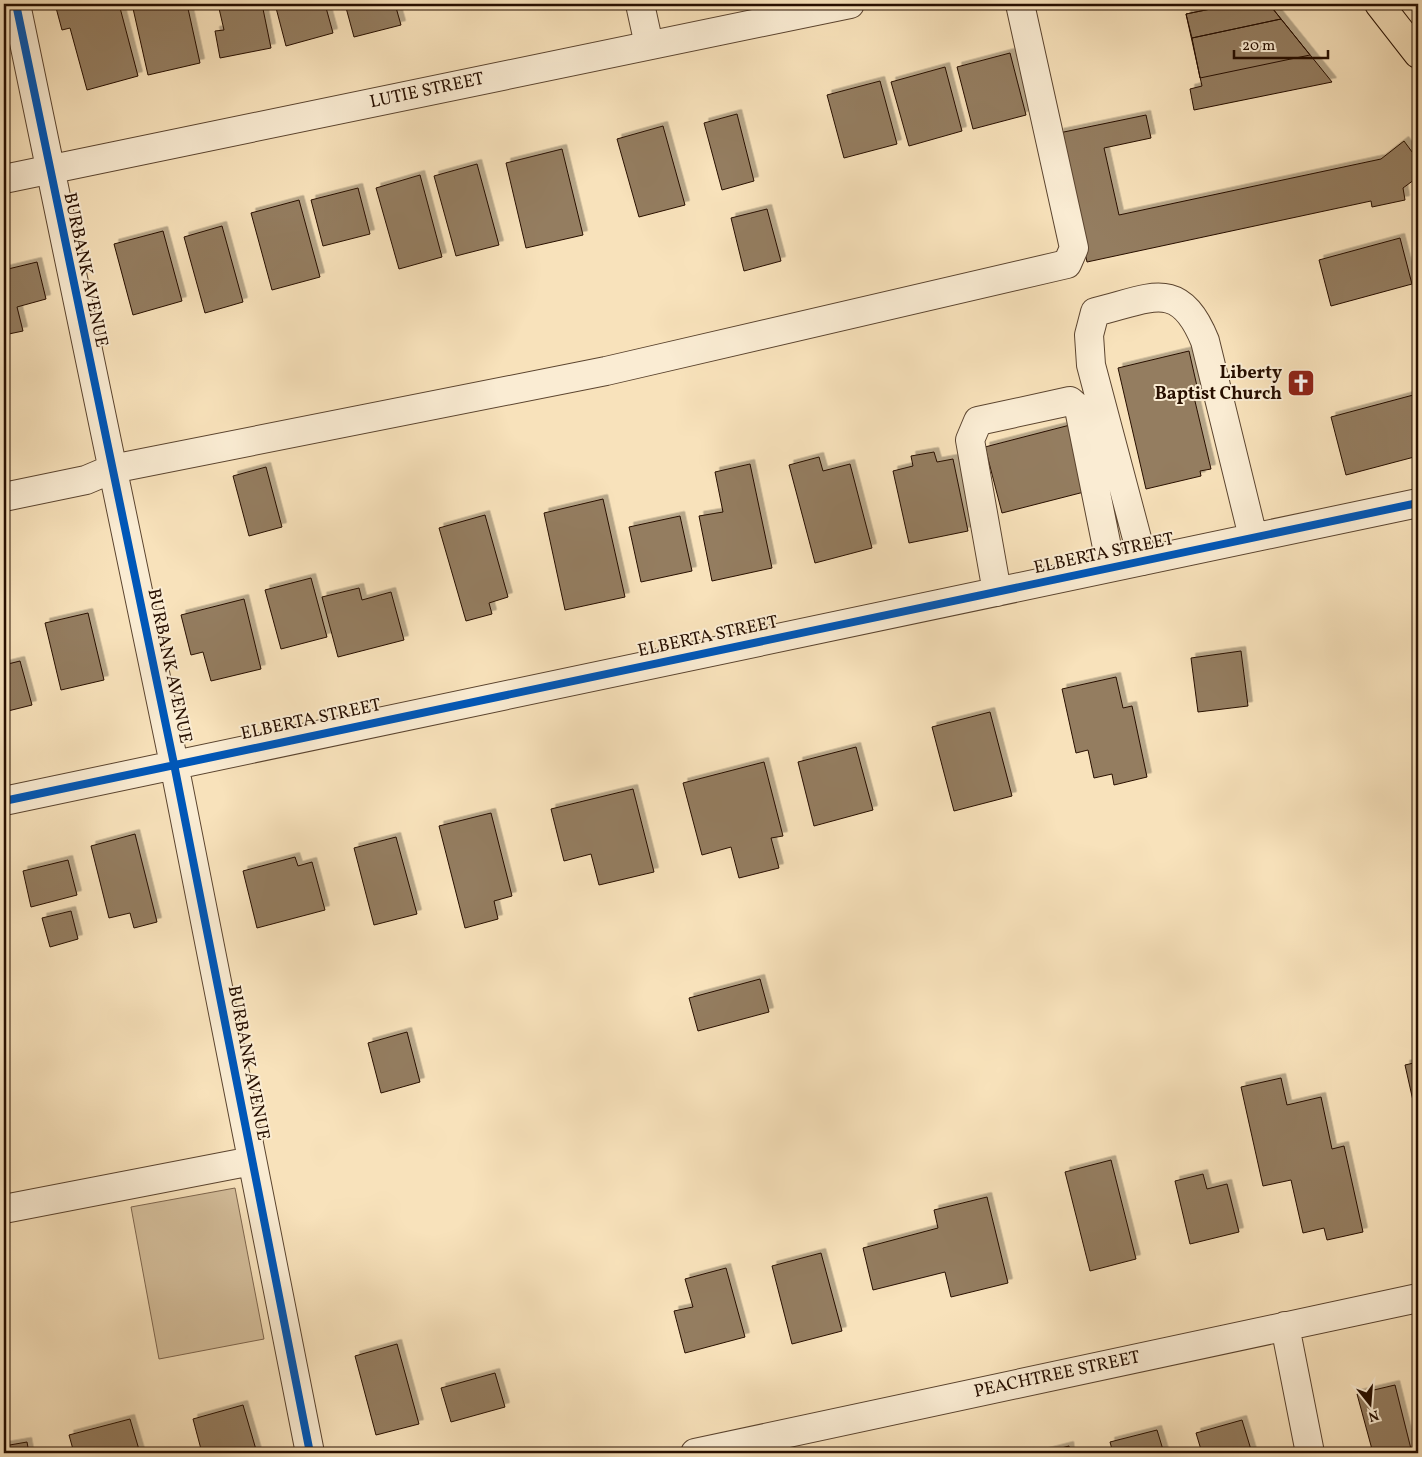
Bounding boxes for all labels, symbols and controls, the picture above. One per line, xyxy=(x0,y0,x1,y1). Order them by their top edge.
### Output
scale bar xyxy=(1234,28,1328,60)
text: 20 m xyxy=(1242,36,1275,57)
street label: LUTIE STREET xyxy=(367,67,487,115)
street label: BURBANK AVENUE xyxy=(56,190,114,350)
place label: Liberty Baptist Church xyxy=(1155,361,1282,407)
church icon: Liberty Baptist Church xyxy=(1286,368,1316,398)
street label: ELBERTA STREET xyxy=(1032,527,1177,581)
street label: BURBANK AVENUE xyxy=(140,586,198,746)
street label: ELBERTA STREET xyxy=(636,610,781,664)
street label: ELBERTA STREET xyxy=(239,693,384,747)
street label: BURBANK AVENUE xyxy=(221,983,275,1143)
street label: PEACHTREE STREET xyxy=(972,1345,1143,1405)
north arrow xyxy=(1344,1380,1394,1430)
text: N xyxy=(1366,1404,1381,1426)

